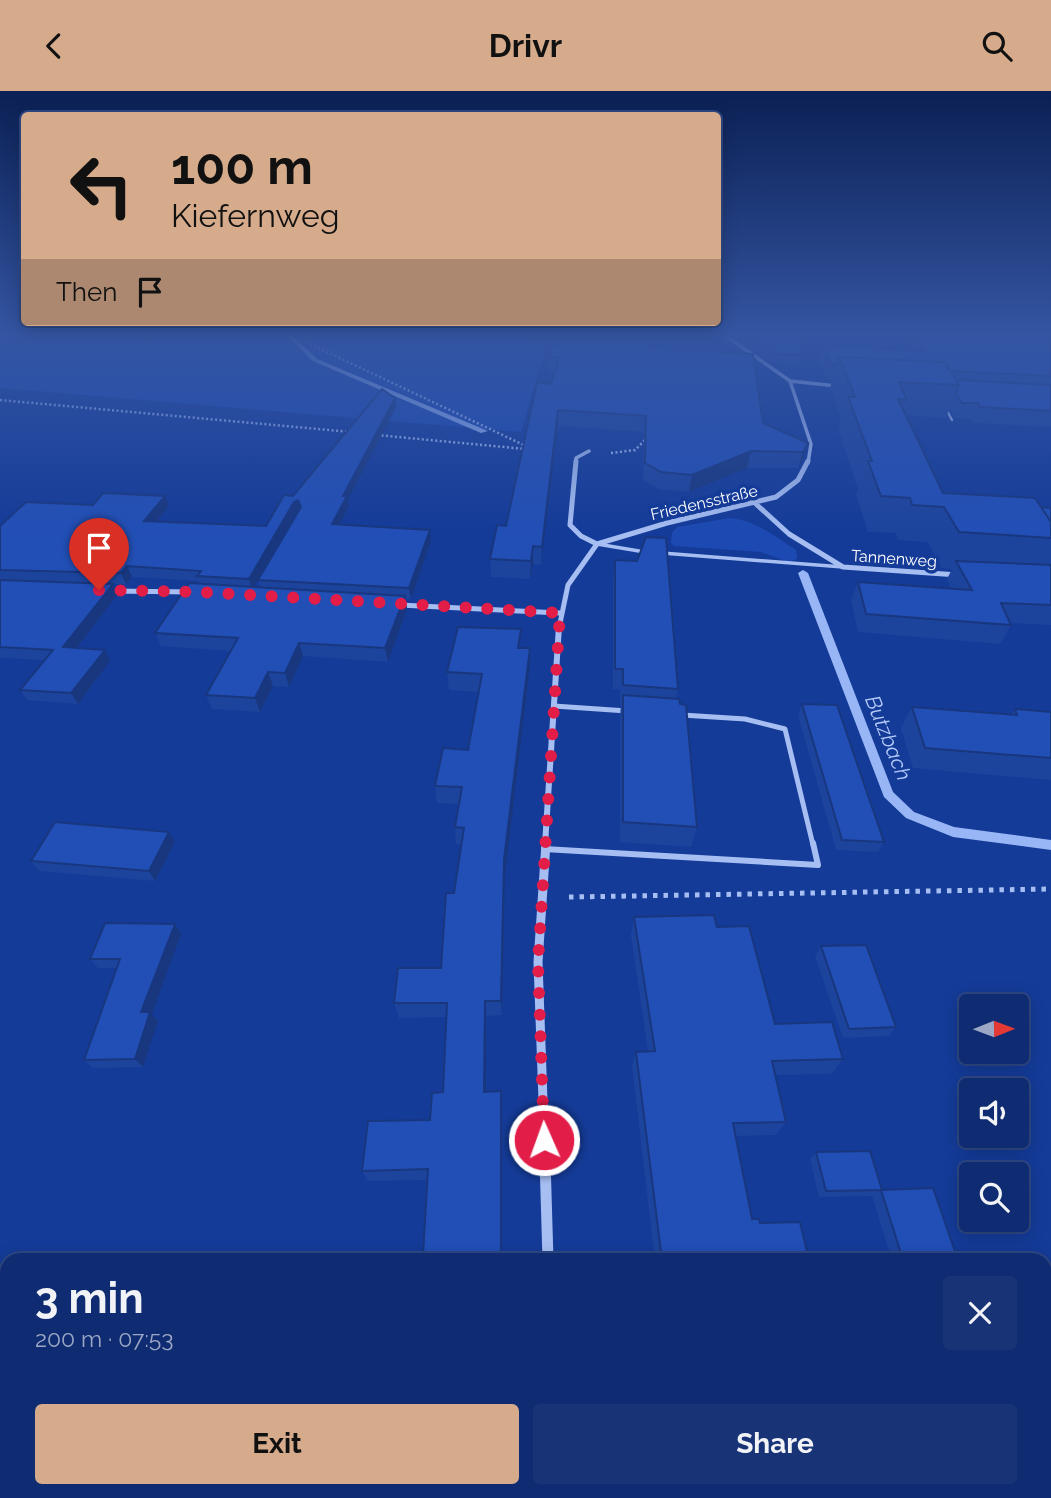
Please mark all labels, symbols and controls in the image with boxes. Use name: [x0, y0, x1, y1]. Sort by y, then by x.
icon: back: [35, 27, 73, 65]
text: Drivr: [489, 27, 562, 64]
icon: search: [978, 27, 1016, 65]
text: 100 m: [171, 138, 313, 195]
icon: left: [56, 140, 147, 231]
text: Kiefernweg: [171, 197, 340, 234]
icon: arrive: [131, 273, 169, 311]
text: Then: [56, 277, 117, 307]
street label: Friedensstraße: [649, 481, 760, 524]
pin: [69, 518, 129, 590]
icon: arrive: [80, 529, 118, 567]
street label: Tannenweg: [850, 546, 938, 571]
water label: Butzbach: [860, 692, 917, 784]
north arrow: [959, 994, 1029, 1064]
map controls: [959, 994, 1029, 1232]
button: sound: [959, 1078, 1029, 1148]
position arrow: [507, 1103, 581, 1177]
button: search: [959, 1162, 1029, 1232]
text: 3 min: [35, 1274, 144, 1323]
button: close: [943, 1276, 1017, 1350]
text: 200 m · 07:53: [35, 1325, 174, 1352]
button: Exit: [35, 1404, 519, 1484]
button: Share: [533, 1404, 1017, 1484]

